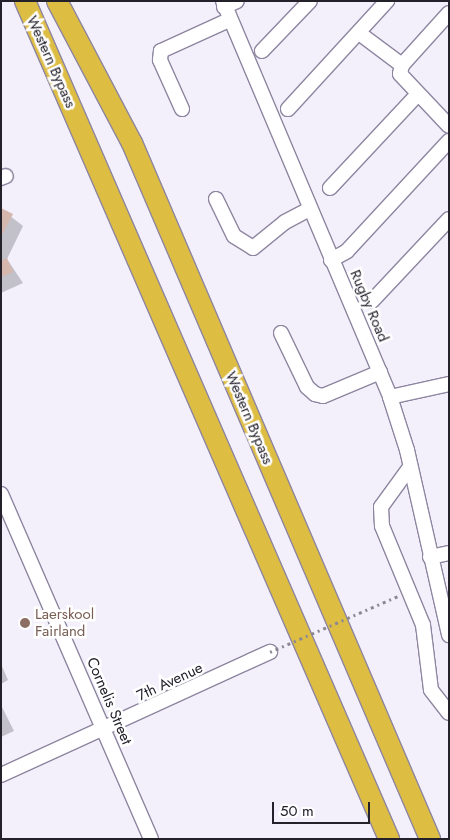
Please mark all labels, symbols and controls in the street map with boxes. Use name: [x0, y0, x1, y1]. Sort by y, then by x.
street label: Western Bypass: [23, 13, 79, 111]
street label: Rugby Road: [346, 267, 392, 345]
street label: Western Bypass: [221, 369, 277, 467]
place label: Laerskool Fairland: [35, 605, 94, 640]
marker: Laerskool Fairland: [19, 617, 31, 629]
street label: Cornelis Street: [83, 655, 135, 747]
street label: 7th Avenue: [134, 659, 206, 705]
scale bar: [275, 792, 372, 824]
text: 50 m: [280, 800, 314, 822]

